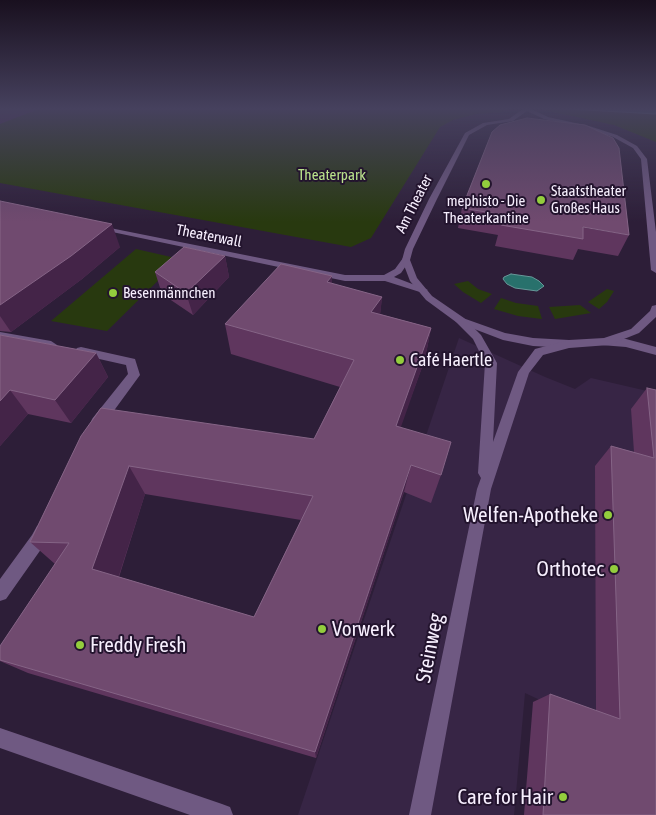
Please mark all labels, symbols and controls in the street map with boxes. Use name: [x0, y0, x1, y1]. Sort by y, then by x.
park label: Theaterpark: [298, 166, 366, 184]
street label: Am Theater: [392, 172, 436, 236]
marker: mephisto - Die Theaterkantine: [480, 178, 492, 190]
place label: Staatstheater Großes Haus: [551, 182, 626, 217]
place label: mephisto - Die Theaterkantine: [443, 192, 529, 227]
marker: Staatstheater Großes Haus: [535, 194, 547, 206]
street label: Theaterwall: [175, 221, 243, 251]
place label: Besenmännchen: [123, 284, 216, 302]
marker: Besenmännchen: [107, 287, 119, 299]
place label: Café Haertle: [410, 349, 492, 371]
marker: Café Haertle: [394, 354, 406, 366]
place label: Welfen-Apotheke: [463, 502, 598, 528]
marker: Welfen-Apotheke: [602, 509, 614, 521]
place label: Orthotec: [537, 556, 604, 582]
marker: Orthotec: [608, 563, 620, 575]
street label: Steinweg: [411, 611, 449, 685]
place label: Vorwerk: [332, 616, 395, 642]
marker: Vorwerk: [316, 623, 328, 635]
place label: Freddy Fresh: [90, 632, 186, 658]
marker: Freddy Fresh: [74, 639, 86, 651]
place label: Care for Hair: [457, 784, 553, 810]
marker: Care for Hair: [557, 791, 569, 803]

